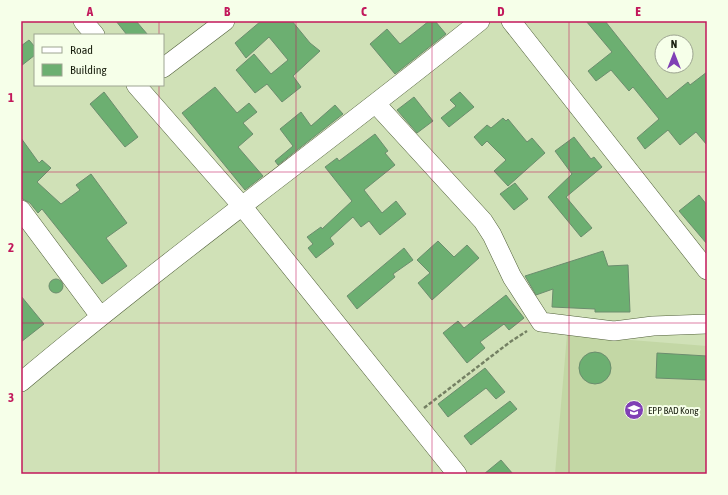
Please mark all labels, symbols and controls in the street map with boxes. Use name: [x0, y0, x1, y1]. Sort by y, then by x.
text: A: [86, 4, 94, 19]
text: B: [224, 4, 231, 19]
text: C: [361, 4, 367, 19]
text: D: [497, 4, 505, 19]
text: E: [635, 4, 641, 19]
legend: [34, 34, 164, 86]
north arrow: [654, 34, 694, 74]
text: N: [671, 38, 677, 50]
text: Road: [70, 43, 93, 57]
text: Building: [70, 63, 108, 77]
text: 1: [8, 90, 14, 105]
text: 2: [8, 240, 14, 255]
text: 3: [8, 390, 14, 405]
school or university icon: EPP BAD Kong: [623, 399, 645, 421]
place label: EPP BAD Kong: [648, 405, 699, 416]

